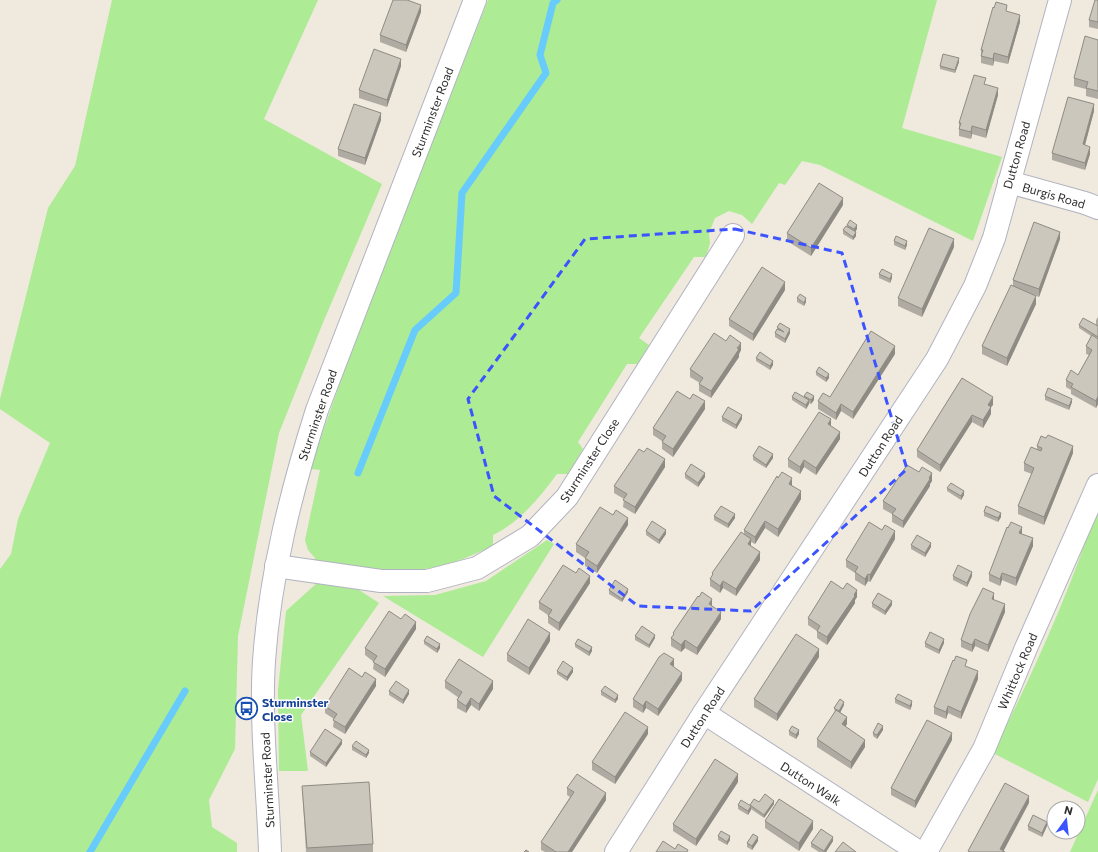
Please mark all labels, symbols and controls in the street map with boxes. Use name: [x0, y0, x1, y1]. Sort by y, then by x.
street label: Sturminster Road: [408, 65, 456, 159]
street label: Dutton Road: [1000, 120, 1032, 190]
street label: Burgis Road: [1021, 179, 1087, 211]
street label: Sturminster Road: [295, 368, 339, 462]
street label: Dutton Road: [855, 413, 905, 479]
street label: Sturminster Close: [557, 415, 621, 505]
street label: Whittock Road: [995, 631, 1039, 711]
street label: Dutton Road: [677, 684, 727, 750]
place label: Sturminster Close: [262, 695, 329, 723]
bus stop icon: Sturminster Close: [234, 696, 260, 722]
street label: Sturminster Road: [258, 732, 276, 828]
street label: Dutton Walk: [778, 758, 844, 808]
north arrow: [1046, 800, 1086, 840]
text: N: [1063, 803, 1074, 817]

